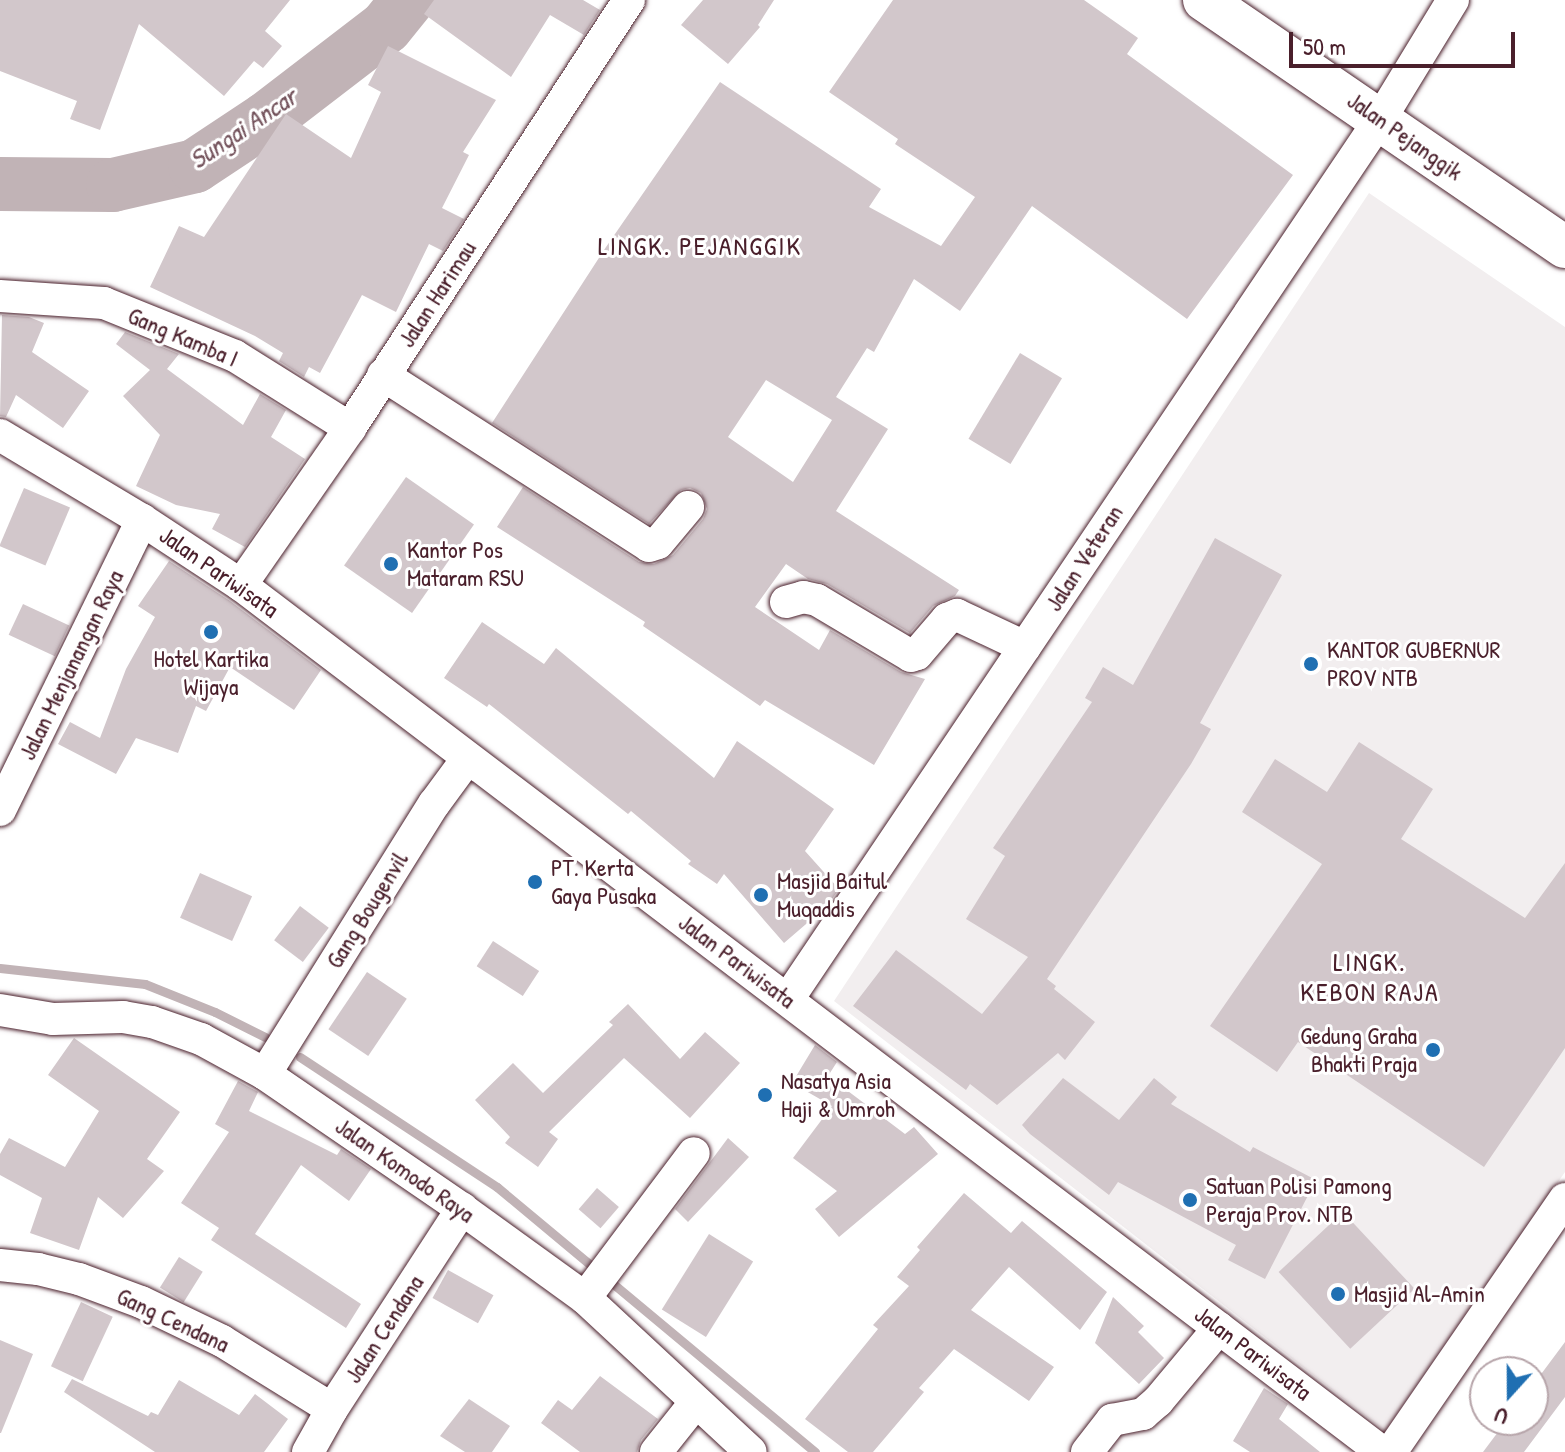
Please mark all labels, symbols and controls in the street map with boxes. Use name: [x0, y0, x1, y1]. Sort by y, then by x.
scale bar: [1293, 16, 1519, 66]
text: 50 m: [1303, 30, 1346, 62]
water label: Sungai Ancar: [184, 81, 302, 175]
street label: Jalan Pejanggik: [1342, 86, 1468, 186]
district label: LINGK. PEJANGGIK: [598, 230, 802, 262]
street label: Jalan Harimau: [392, 235, 482, 353]
street label: Gang Kamba I: [124, 301, 242, 373]
street label: Jalan Veteran: [1039, 500, 1129, 616]
street label: Jalan Pariwisata: [154, 520, 284, 624]
place label: Kantor Pos Mataram RSU: [407, 536, 524, 592]
marker: Kantor Pos Mataram RSU: [382, 555, 400, 573]
street label: Jalan Menjanangan Raya: [13, 565, 129, 765]
marker: Hotel Kartika Wijaya: [202, 623, 220, 641]
place label: KANTOR GUBERNUR PROV NTB: [1327, 636, 1500, 692]
place label: Hotel Kartika Wijaya: [154, 645, 268, 701]
marker: KANTOR GUBERNUR PROV NTB: [1302, 655, 1320, 673]
street label: Gang Bougenvil: [320, 846, 414, 974]
place label: PT. Kerta Gaya Pusaka: [551, 854, 656, 910]
place label: Masjid Baitul Muqaddis: [777, 867, 887, 923]
marker: PT. Kerta Gaya Pusaka: [526, 873, 544, 891]
marker: Masjid Baitul Muqaddis: [752, 886, 770, 904]
street label: Jalan Pariwisata: [673, 908, 801, 1014]
district label: LINGK. KEBON RAJA: [1300, 946, 1440, 1008]
place label: Gedung Graha Bhakti Praja: [1300, 1022, 1417, 1078]
marker: Gedung Graha Bhakti Praja: [1424, 1041, 1442, 1059]
place label: Nasatya Asia Haji & Umroh: [781, 1067, 895, 1123]
marker: Nasatya Asia Haji & Umroh: [756, 1086, 774, 1104]
street label: Jalan Komodo Raya: [330, 1111, 480, 1229]
place label: Satuan Polisi Pamong Peraja Prov. NTB: [1206, 1172, 1392, 1228]
marker: Satuan Polisi Pamong Peraja Prov. NTB: [1181, 1191, 1199, 1209]
street label: Jalan Cendana: [338, 1270, 430, 1388]
place label: Masjid Al-Amin: [1354, 1280, 1485, 1308]
street label: Gang Cendana: [112, 1281, 234, 1359]
marker: Masjid Al-Amin: [1329, 1285, 1347, 1303]
street label: Jalan Pariwisata: [1189, 1300, 1317, 1406]
north arrow: [1469, 1356, 1549, 1436]
text: U: [1490, 1400, 1512, 1433]

